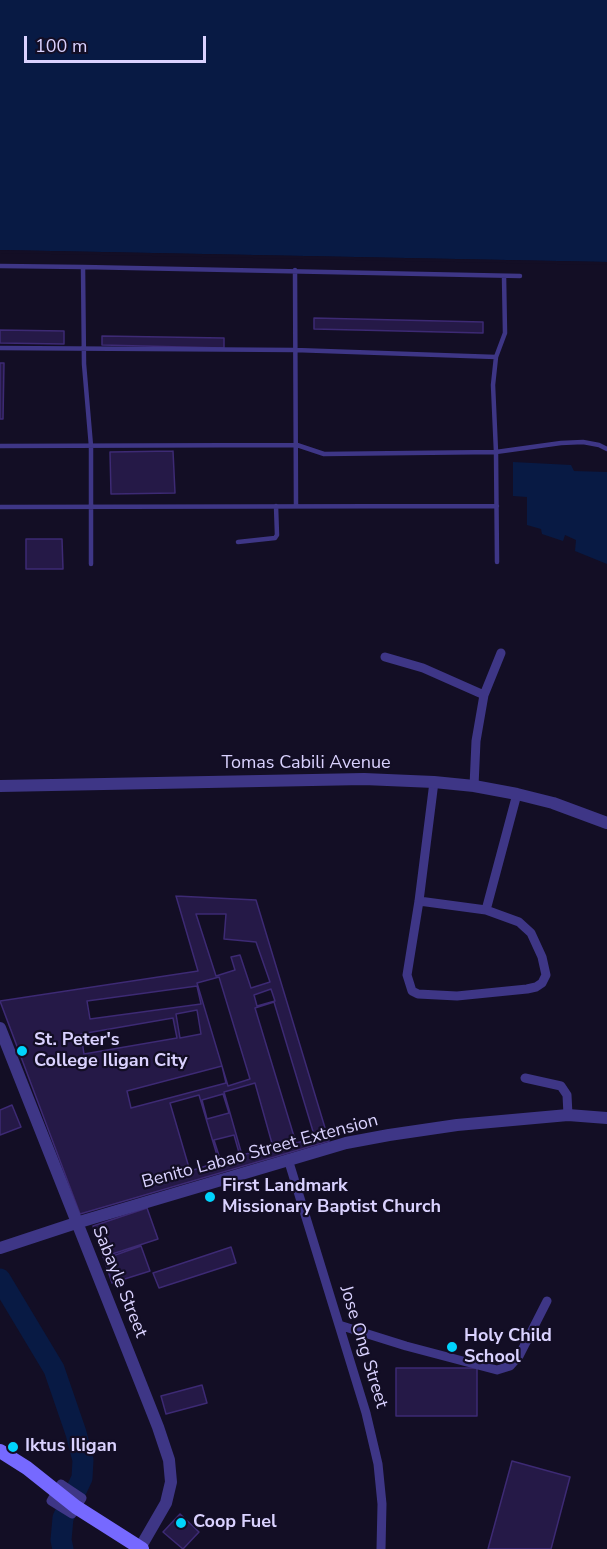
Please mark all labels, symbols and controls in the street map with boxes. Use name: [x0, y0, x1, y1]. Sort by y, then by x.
scale bar: [27, 24, 208, 62]
text: 100 m: [35, 34, 87, 58]
street label: Tomas Cabili Avenue: [221, 753, 391, 775]
place label: St. Peter's College Iligan City: [34, 1030, 187, 1072]
marker: St. Peter's College Iligan City: [15, 1044, 29, 1058]
street label: Benito Labao Street Extension: [139, 1110, 381, 1194]
place label: First Landmark Missionary Baptist Church: [222, 1176, 441, 1218]
marker: First Landmark Missionary Baptist Church: [203, 1190, 217, 1204]
street label: Sabayle Street: [87, 1223, 151, 1341]
street label: Jose Ong Street: [334, 1283, 392, 1411]
place label: Holy Child School: [464, 1326, 552, 1368]
marker: Holy Child School: [445, 1340, 459, 1354]
place label: Iktus Iligan: [25, 1436, 117, 1458]
marker: Iktus Iligan: [6, 1440, 20, 1454]
place label: Coop Fuel: [193, 1512, 277, 1534]
marker: Coop Fuel: [174, 1516, 188, 1530]

